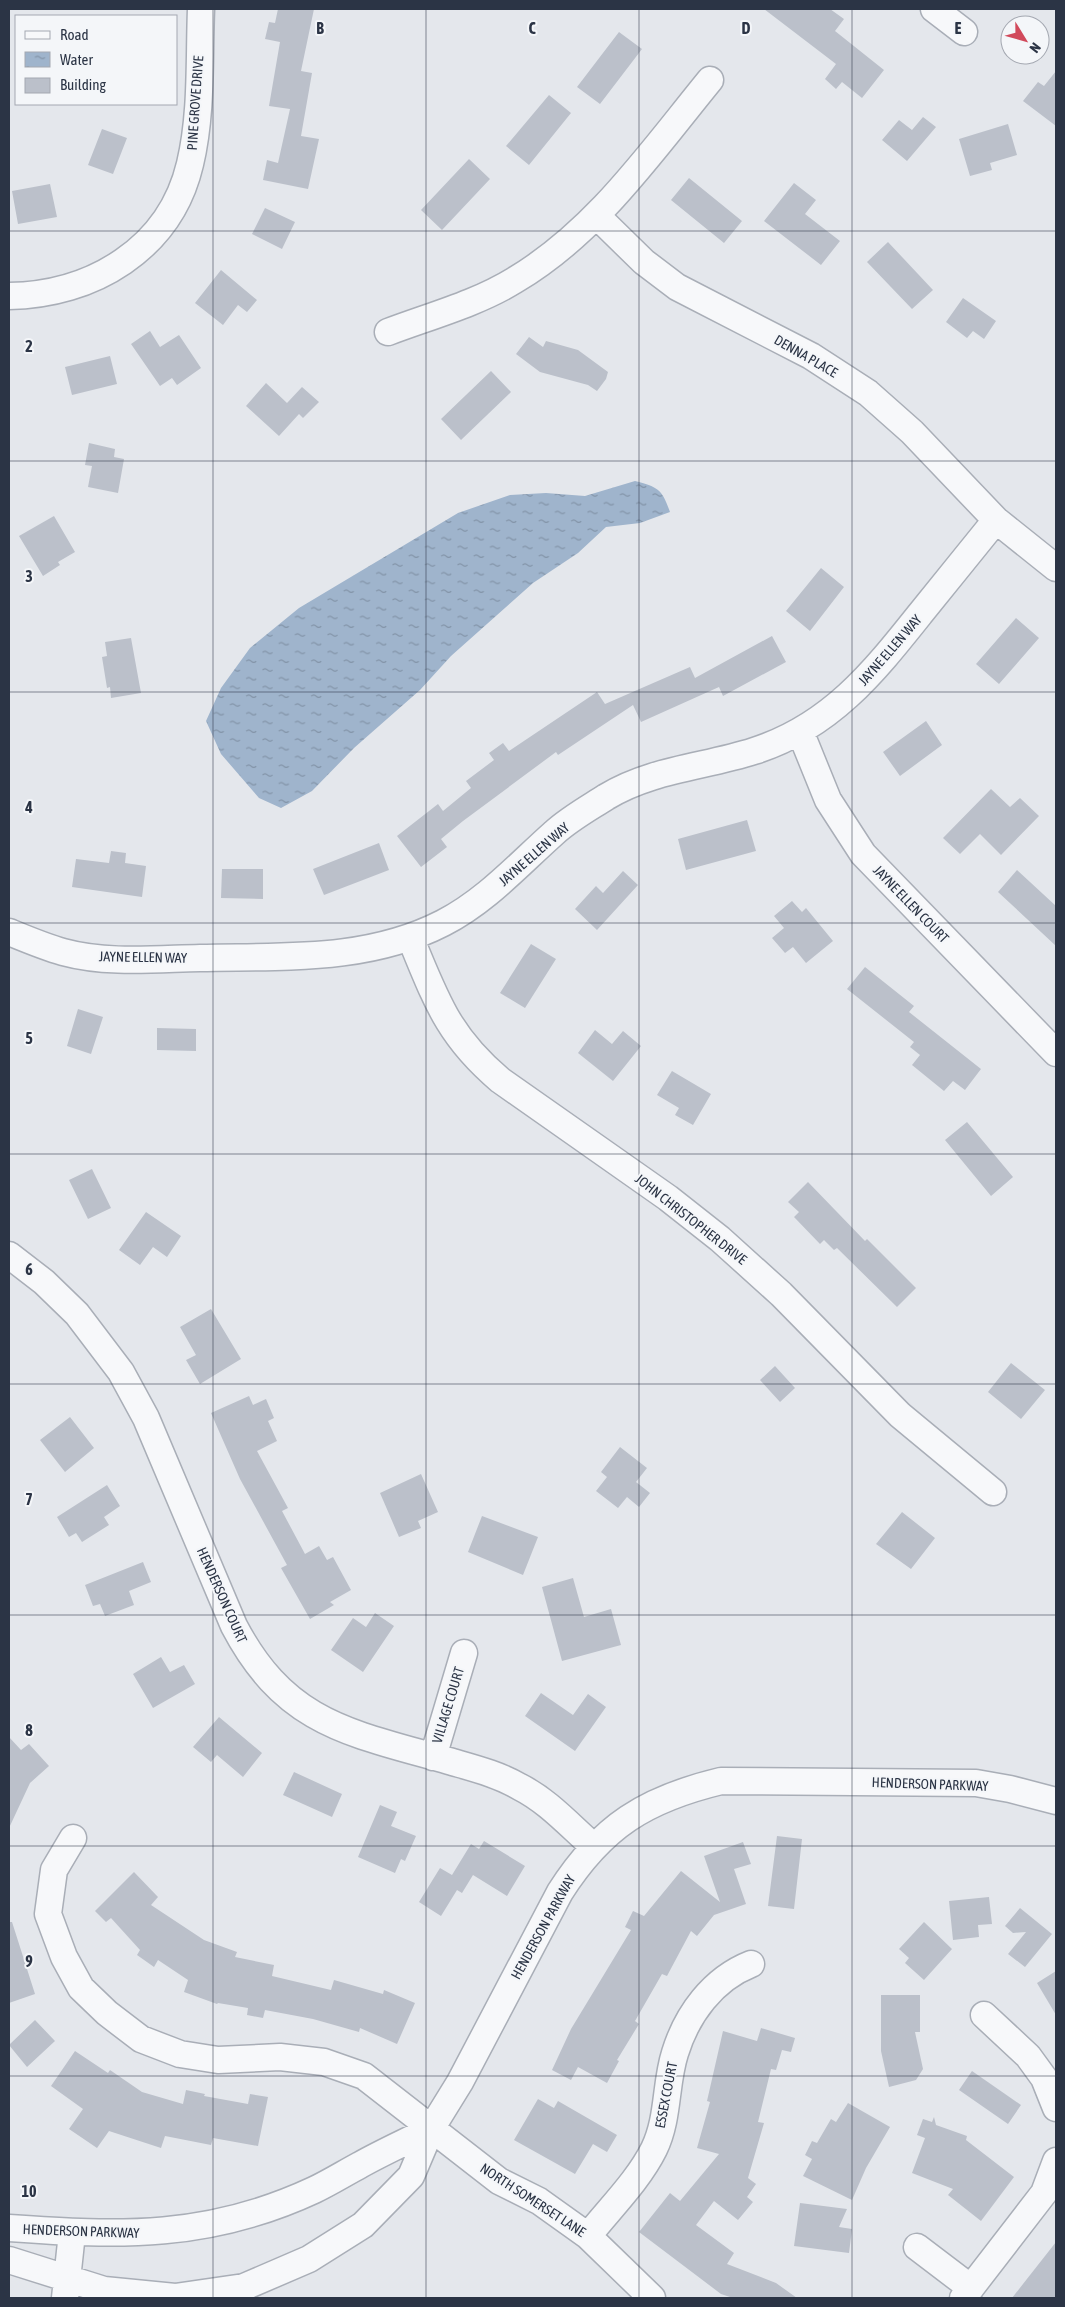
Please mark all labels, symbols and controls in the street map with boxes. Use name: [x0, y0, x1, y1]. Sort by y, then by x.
legend: [15, 15, 178, 105]
north arrow: [1000, 15, 1050, 65]
text: B: [316, 19, 324, 37]
text: C: [528, 19, 536, 37]
text: D: [742, 19, 751, 37]
text: E: [955, 19, 962, 37]
text: Road: [60, 26, 89, 43]
text: N: [1027, 40, 1044, 56]
text: Water: [60, 51, 93, 68]
street label: PINE GROVE DRIVE: [184, 55, 206, 151]
text: Building: [60, 76, 106, 93]
street label: DENNA PLACE: [771, 331, 841, 381]
text: 2: [25, 337, 33, 355]
text: 3: [25, 567, 33, 585]
street label: JAYNE ELLEN WAY: [855, 611, 925, 689]
text: 4: [24, 798, 33, 816]
street label: JAYNE ELLEN WAY: [495, 819, 573, 889]
street label: JAYNE ELLEN COURT: [870, 862, 952, 946]
street label: JAYNE ELLEN WAY: [99, 948, 188, 966]
text: 5: [25, 1029, 33, 1047]
street label: JOHN CHRISTOPHER DRIVE: [632, 1171, 750, 1267]
text: 6: [25, 1260, 33, 1278]
text: 7: [25, 1490, 33, 1508]
street label: HENDERSON COURT: [194, 1545, 250, 1645]
street label: VILLAGE COURT: [429, 1665, 467, 1745]
text: 8: [25, 1721, 33, 1739]
street label: HENDERSON PARKWAY: [871, 1774, 989, 1794]
street label: HENDERSON PARKWAY: [508, 1871, 579, 1982]
text: 9: [25, 1952, 33, 1970]
street label: ESSEX COURT: [652, 2060, 680, 2130]
street label: NORTH SOMERSET LANE: [477, 2160, 589, 2240]
text: 10: [21, 2182, 37, 2200]
street label: HENDERSON PARKWAY: [22, 2221, 140, 2241]

